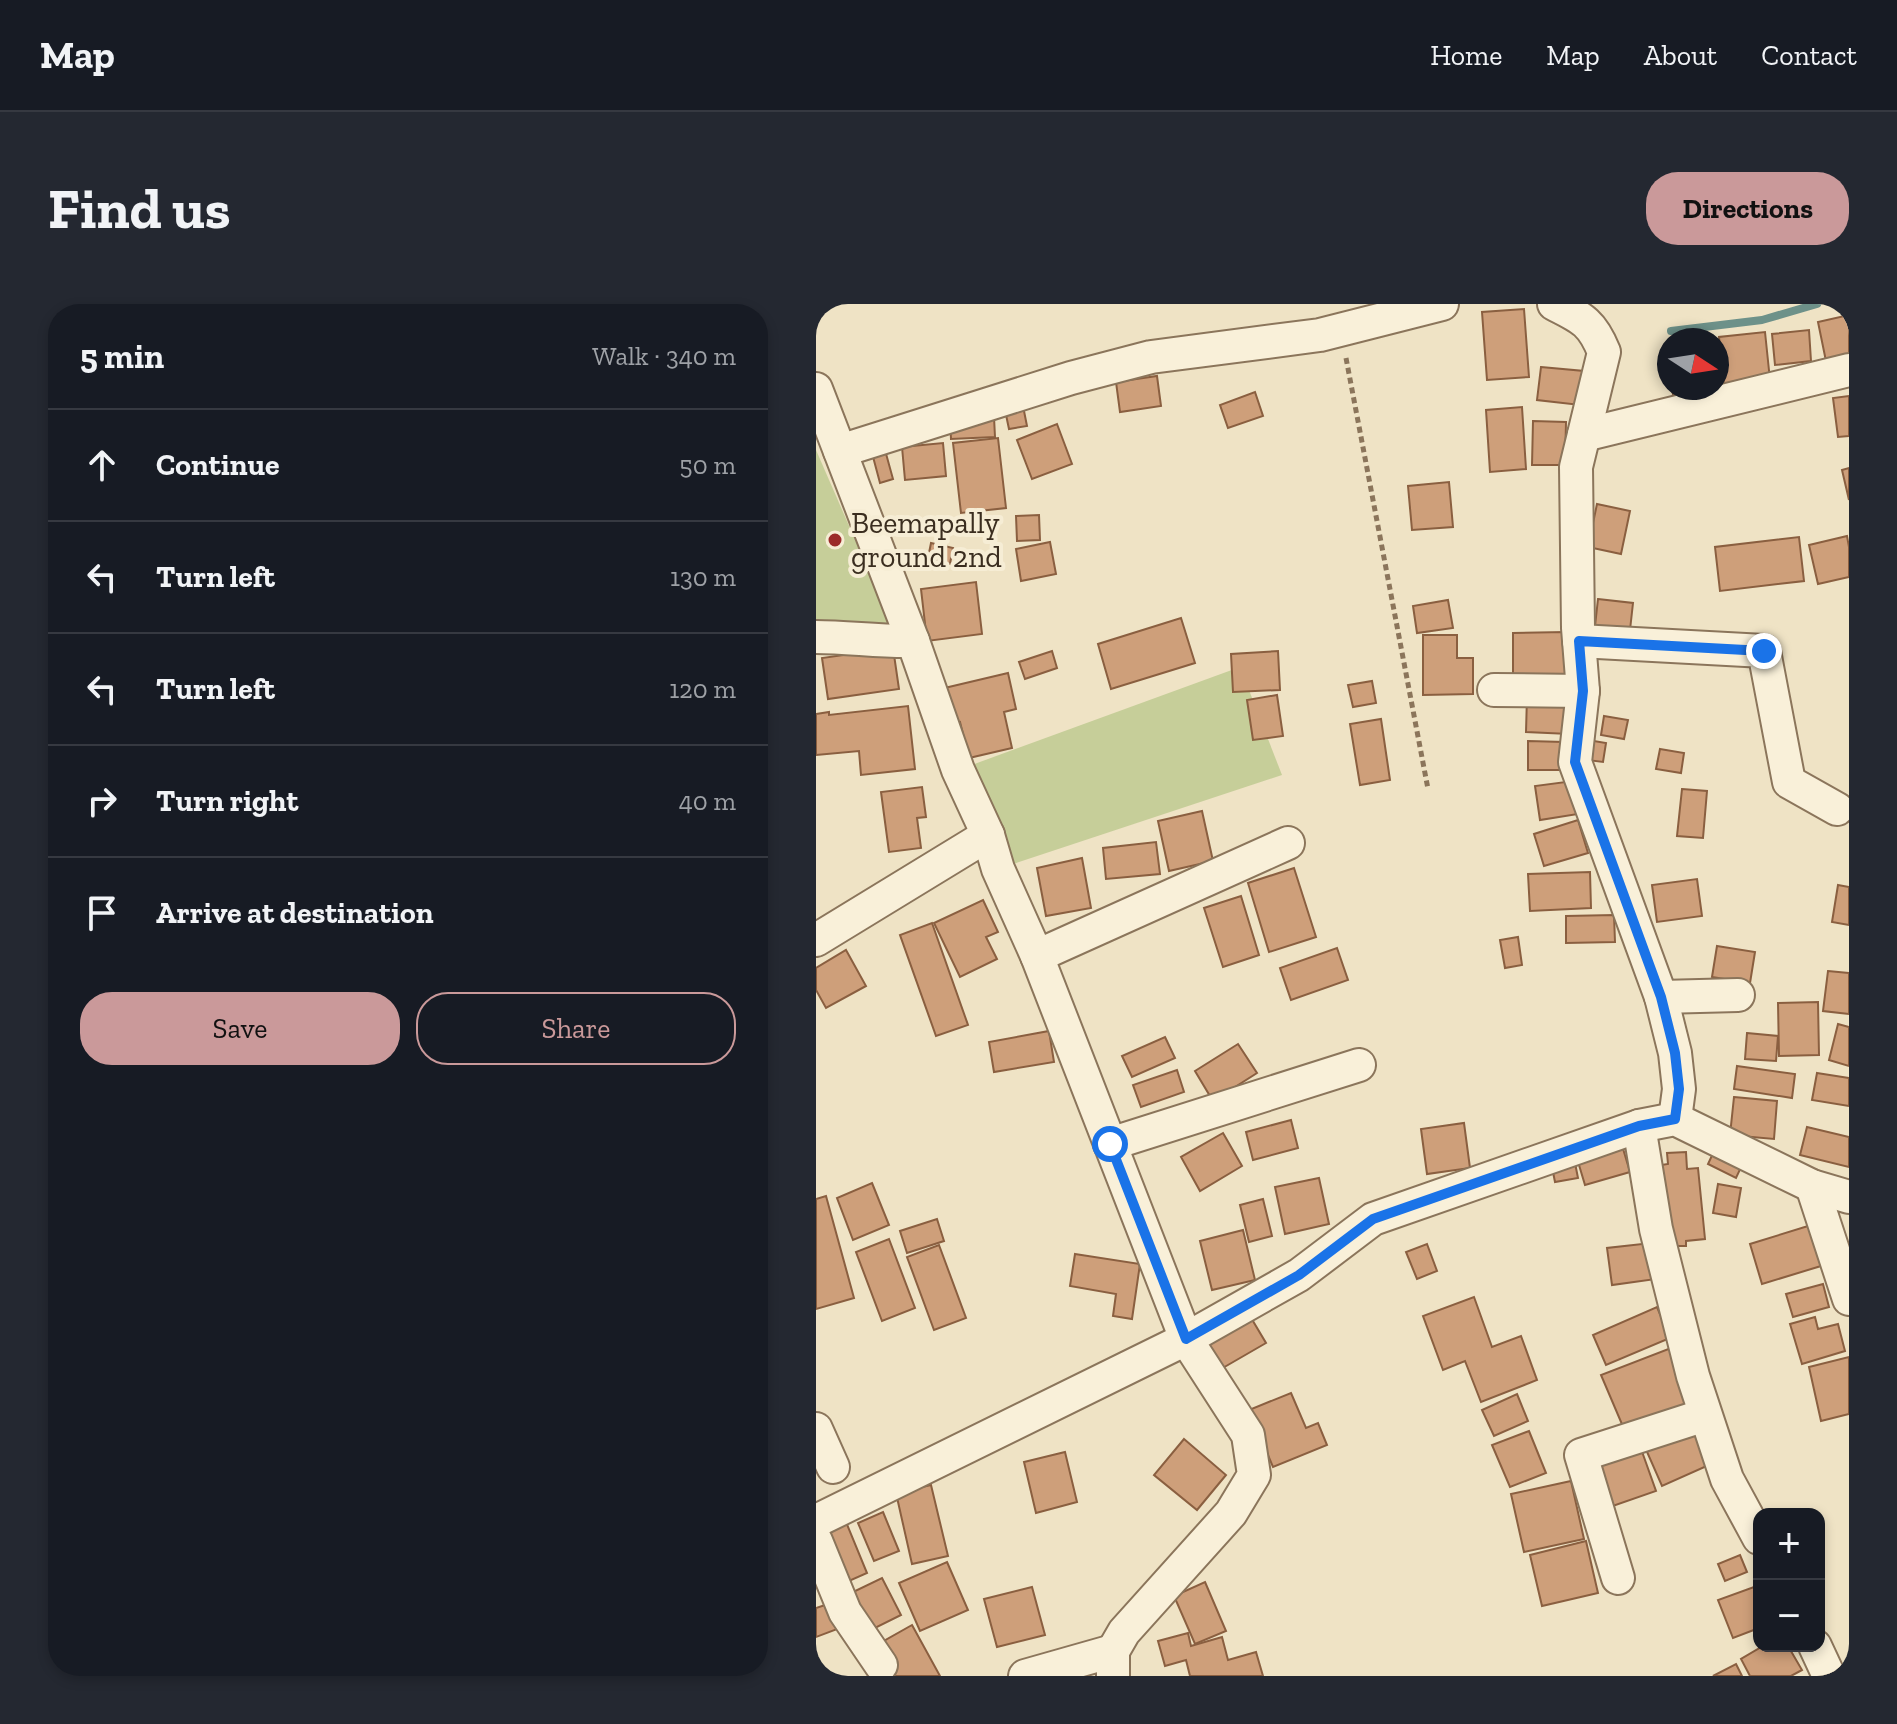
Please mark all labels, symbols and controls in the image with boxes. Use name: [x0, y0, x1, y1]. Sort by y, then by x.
text: Map: [40, 32, 115, 78]
text: Home: [1430, 39, 1502, 72]
text: Map: [1546, 39, 1600, 72]
text: About: [1644, 39, 1717, 72]
text: Contact: [1761, 39, 1857, 72]
button: Directions: [1646, 172, 1849, 245]
text: Find us: [48, 175, 231, 242]
north arrow: [1657, 328, 1729, 400]
text: 5 min: [80, 336, 164, 377]
text: Walk · 340 m: [592, 340, 736, 372]
icon: ahead: [80, 443, 124, 487]
text: Continue: [156, 447, 280, 483]
text: 50 m: [679, 449, 736, 481]
place label: Beemapally ground 2nd: [851, 505, 1002, 575]
marker: Beemapally ground 2nd: [826, 531, 844, 549]
icon: left: [80, 555, 124, 599]
text: Turn left: [156, 559, 275, 595]
text: 130 m: [670, 561, 736, 593]
route end: [1746, 633, 1782, 669]
icon: left: [80, 667, 124, 711]
text: Turn left: [156, 671, 275, 707]
text: 120 m: [669, 673, 736, 705]
icon: right: [80, 779, 124, 823]
text: Turn right: [156, 783, 298, 819]
text: 40 m: [679, 785, 736, 817]
icon: arrive: [80, 891, 124, 935]
text: Arrive at destination: [156, 895, 433, 931]
button: Save: [80, 992, 400, 1065]
button: Share: [416, 992, 736, 1065]
route start: [1092, 1126, 1128, 1162]
map controls: [1753, 1508, 1825, 1652]
button: +: [1753, 1508, 1825, 1580]
button: −: [1753, 1580, 1825, 1652]

